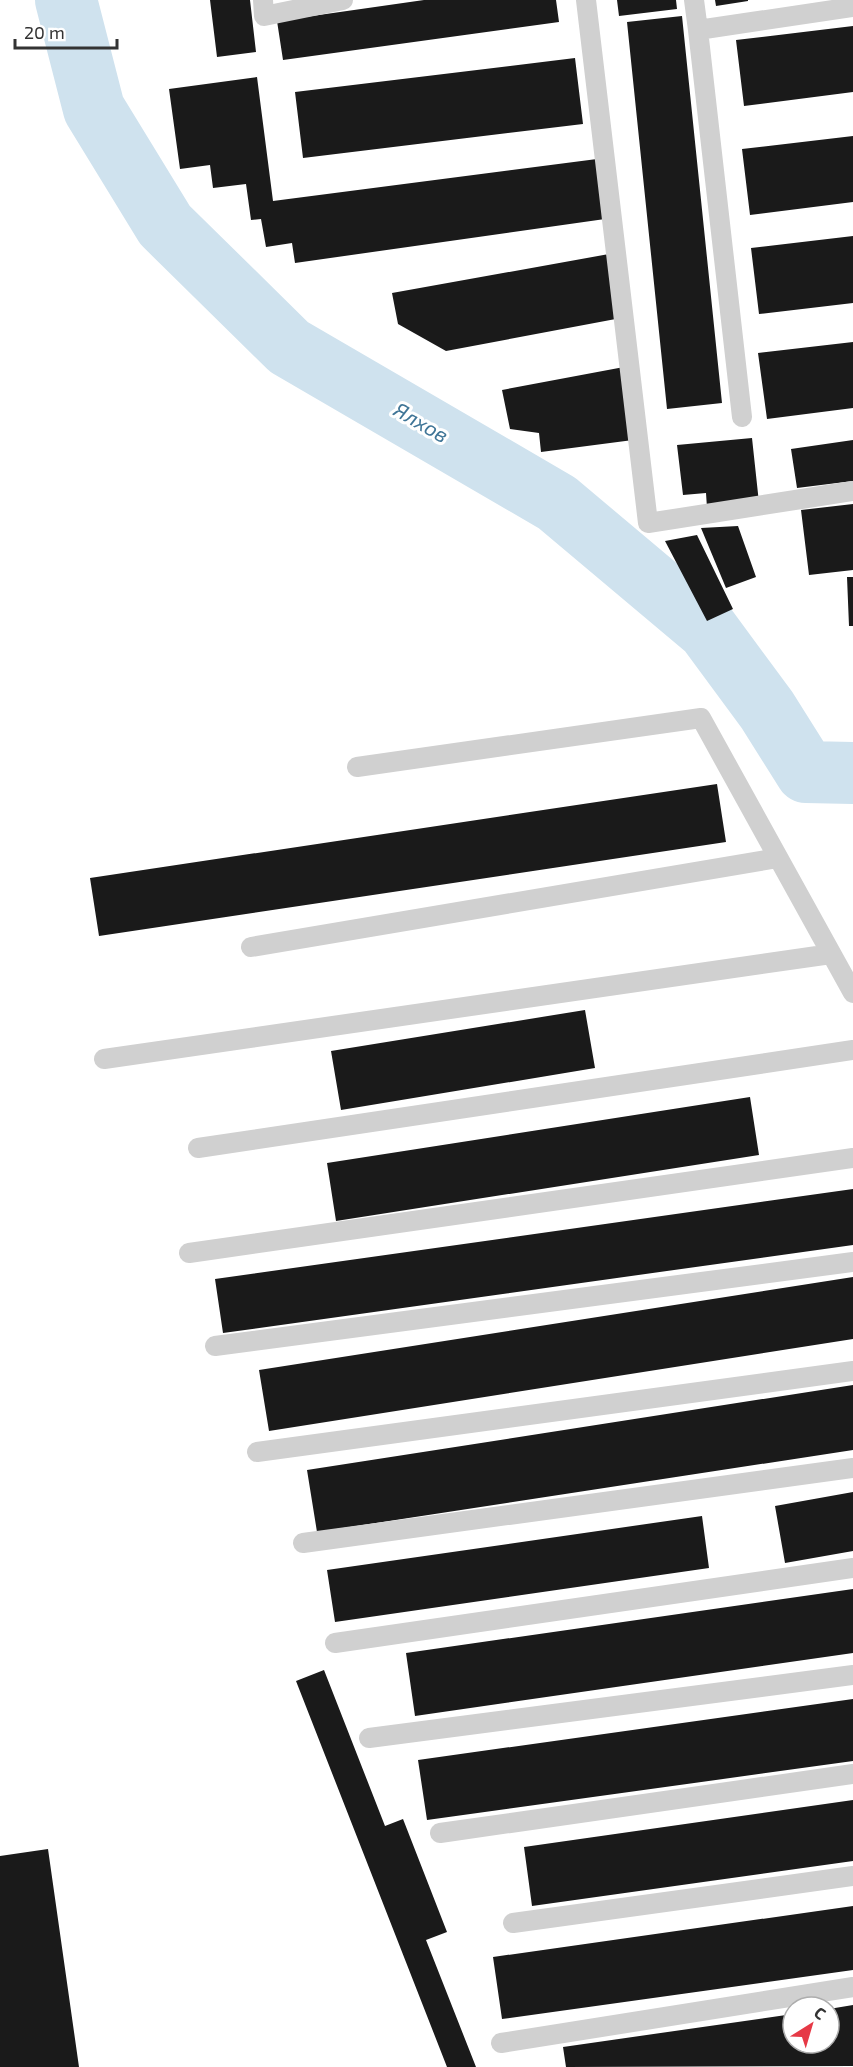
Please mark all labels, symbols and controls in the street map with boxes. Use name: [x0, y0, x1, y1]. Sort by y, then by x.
scale bar: [15, 12, 117, 50]
text: 20 m: [24, 21, 65, 43]
water label: Ялхов: [390, 396, 453, 447]
north arrow: [781, 1995, 841, 2055]
text: С: [811, 2002, 830, 2023]

